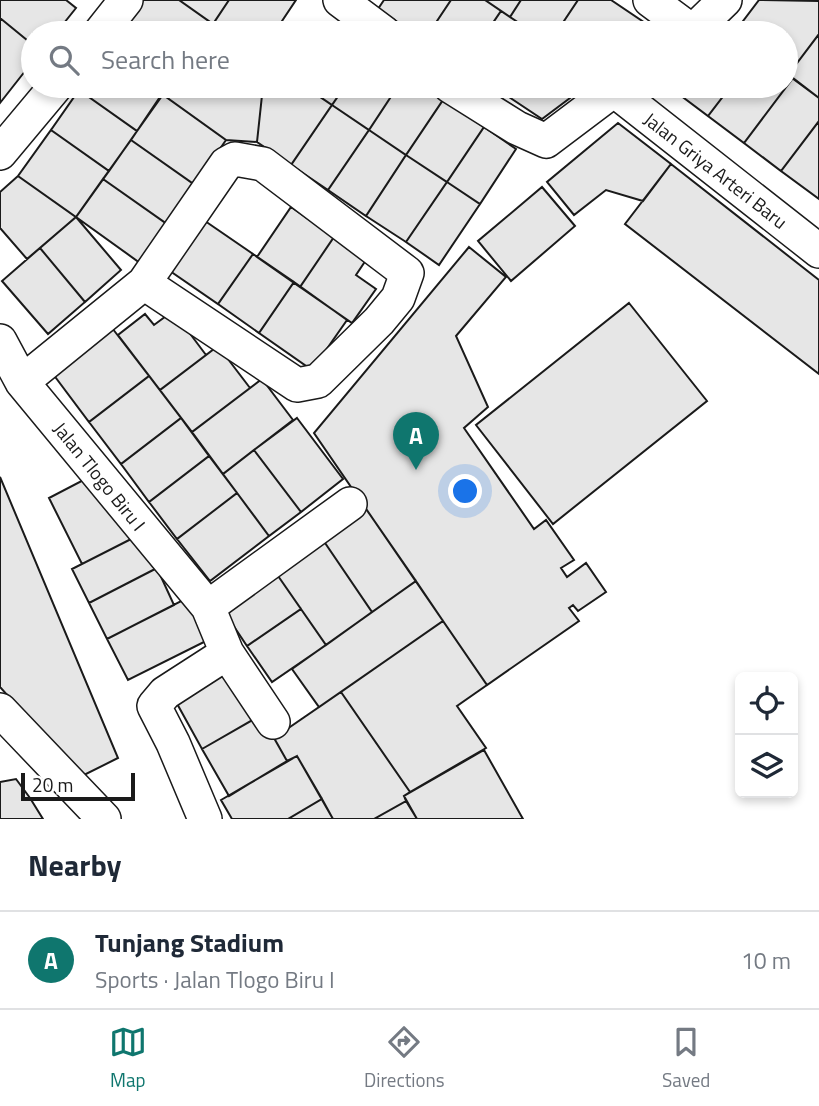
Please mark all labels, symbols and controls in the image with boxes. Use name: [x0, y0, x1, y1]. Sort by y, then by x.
search box: [21, 21, 798, 98]
text: Search here: [101, 40, 230, 79]
icon: search: [45, 41, 83, 79]
street label: Jalan Griya Arteri Baru: [638, 105, 794, 235]
pin: A: [393, 412, 439, 470]
street label: Jalan Tlogo Biru I: [47, 415, 153, 537]
your location: [448, 474, 482, 508]
map controls: [735, 672, 798, 798]
button: locate: [735, 672, 798, 735]
button: layers: [735, 735, 798, 798]
scale bar: [21, 770, 135, 802]
text: 20 m: [32, 770, 73, 799]
text: Nearby: [28, 842, 121, 888]
text: Tunjang Stadium: [95, 923, 284, 962]
text: A: [44, 943, 58, 978]
text: 10 m: [741, 943, 791, 978]
text: Sports · Jalan Tlogo Biru I: [95, 962, 335, 997]
tab: Map: [109, 1023, 147, 1094]
tab: Directions: [364, 1023, 445, 1094]
tab: Saved: [662, 1023, 710, 1094]

